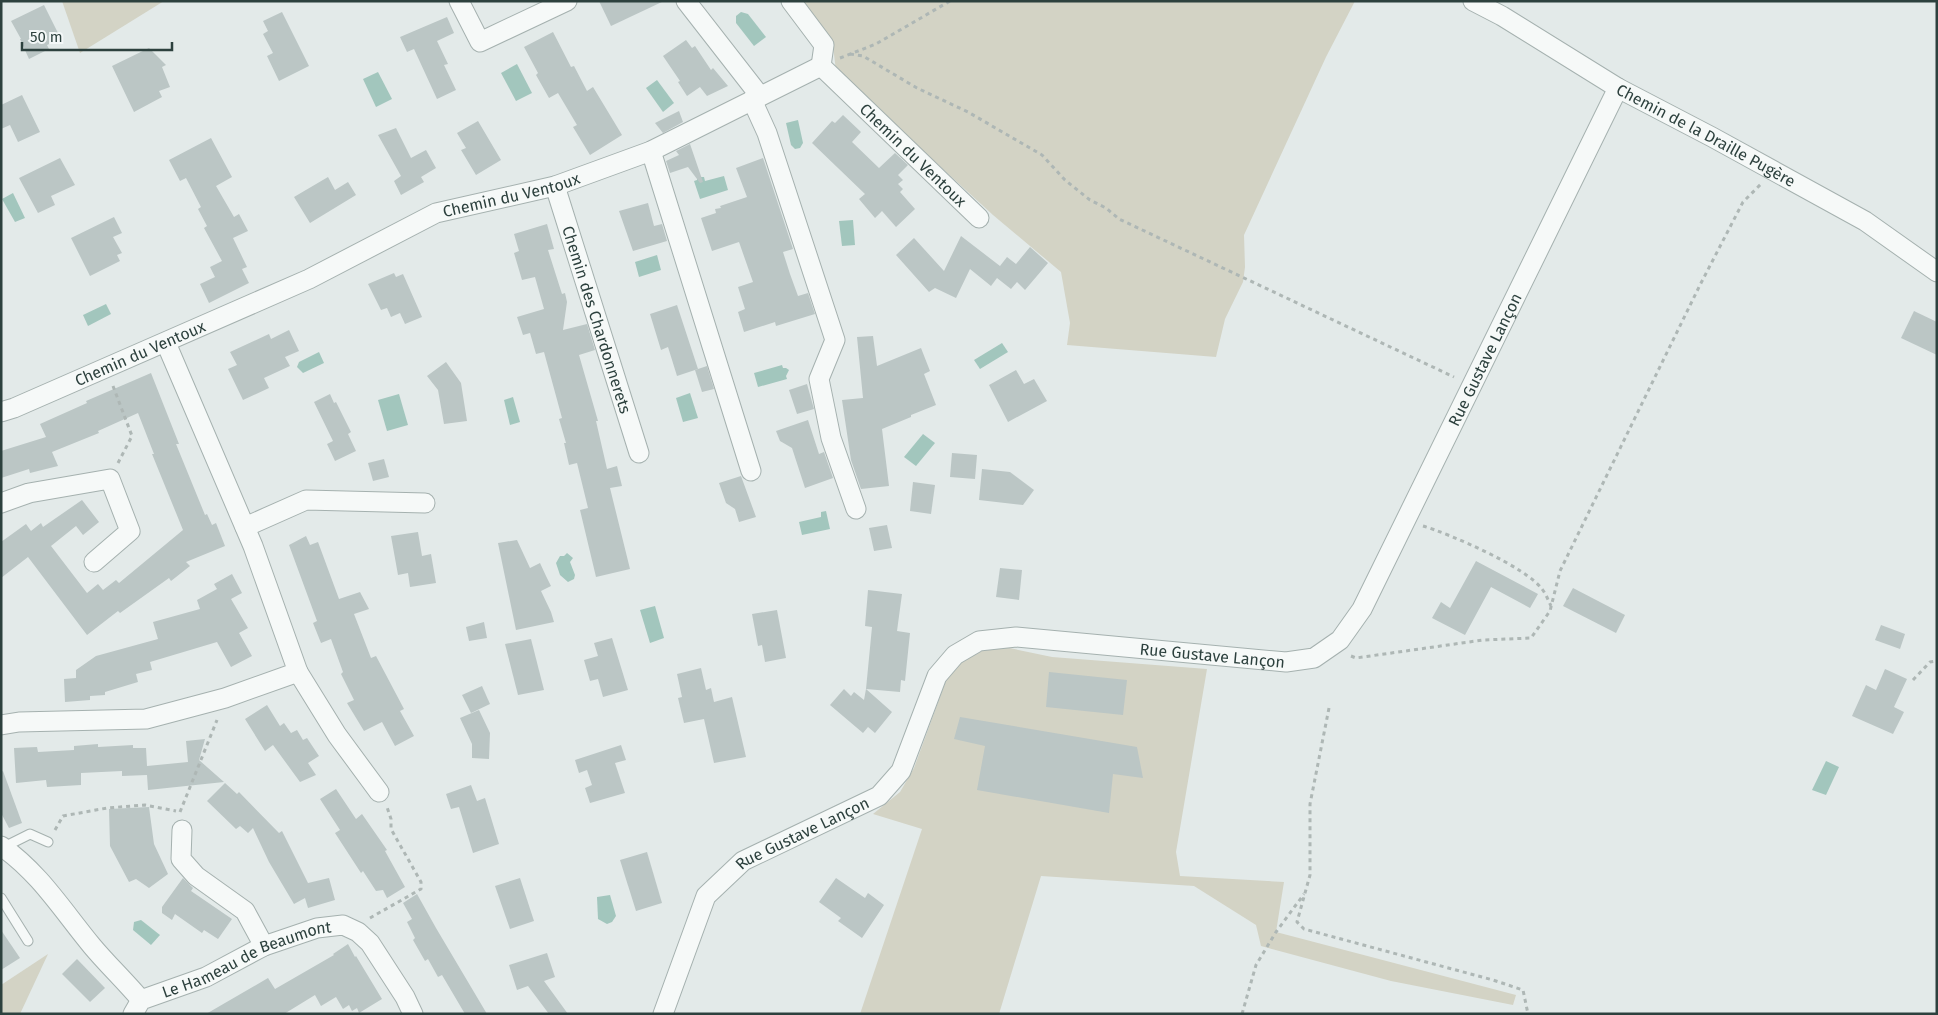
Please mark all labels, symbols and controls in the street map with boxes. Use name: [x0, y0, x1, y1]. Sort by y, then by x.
scale bar: [22, 20, 172, 52]
text: 50 m: [30, 28, 63, 46]
street label: Chemin de la Draille Pugère: [1614, 80, 1799, 190]
street label: Chemin du Ventoux: [856, 99, 971, 210]
street label: Chemin du Ventoux: [441, 168, 582, 221]
street label: Chemin des Chardonnerets: [559, 223, 635, 416]
street label: Rue Gustave Lançon: [1444, 290, 1525, 429]
street label: Chemin du Ventoux: [72, 316, 208, 390]
street label: Rue Gustave Lançon: [1139, 639, 1286, 671]
street label: Rue Gustave Lançon: [731, 793, 872, 873]
street label: Le Hameau de Beaumont: [159, 917, 332, 1001]

